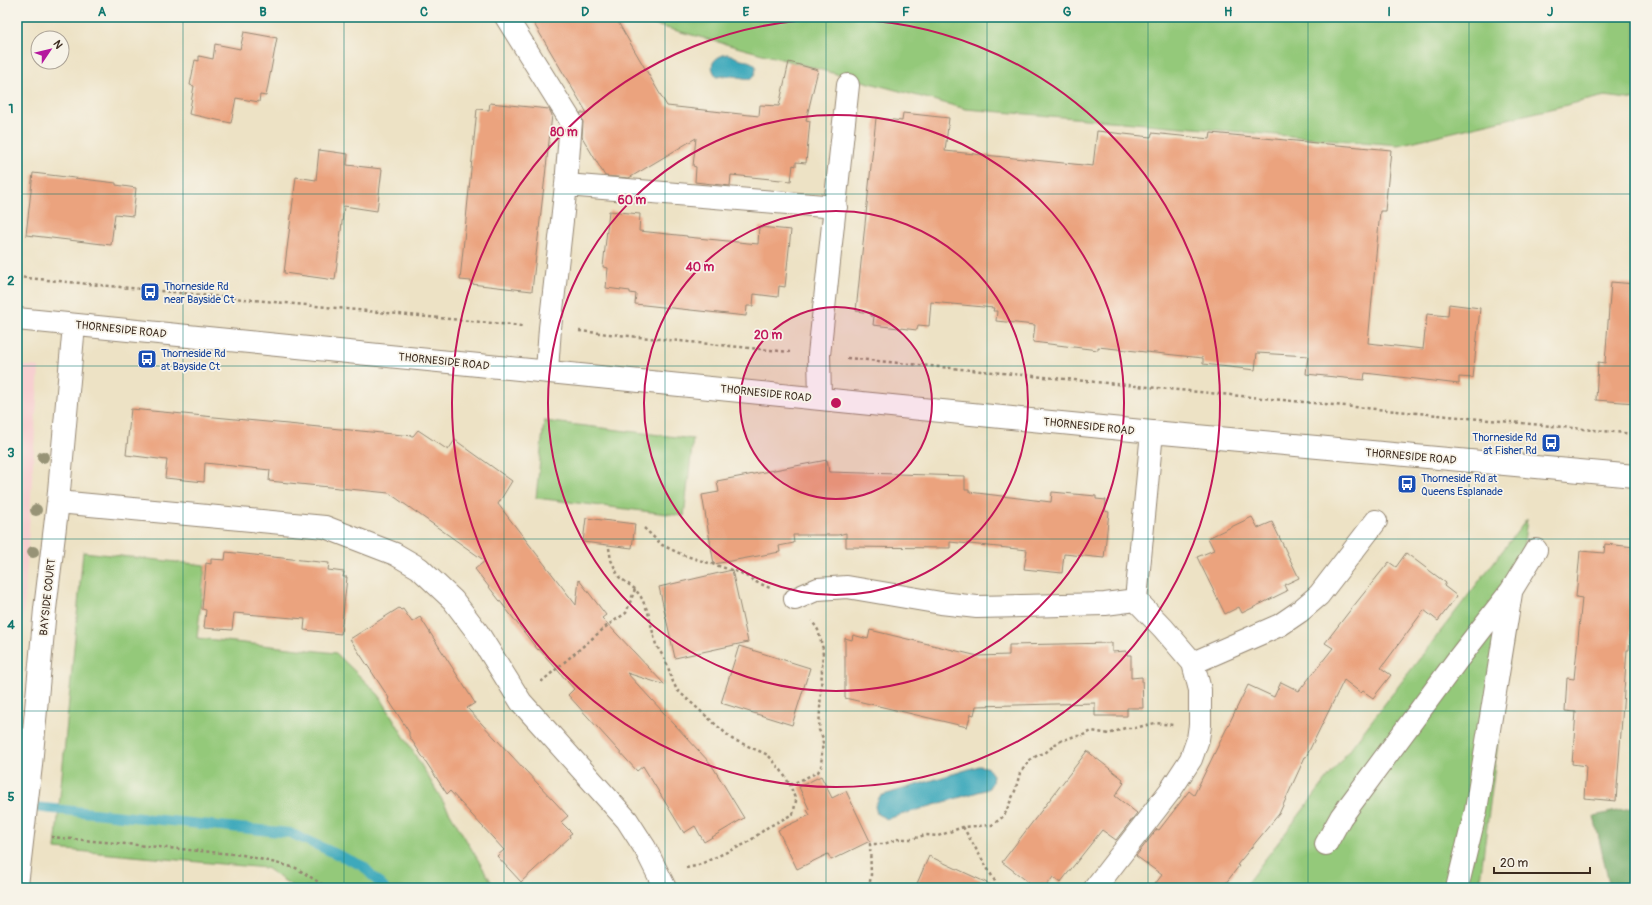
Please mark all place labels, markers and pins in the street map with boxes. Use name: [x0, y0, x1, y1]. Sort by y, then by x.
place label: Thorneside Rd near Bayside Ct: [164, 280, 235, 306]
bus stop icon: Thorneside Rd near Bayside Ct: [139, 281, 161, 303]
place label: Thorneside Rd at Bayside Ct: [161, 347, 226, 373]
bus stop icon: Thorneside Rd at Bayside Ct: [136, 348, 158, 370]
centre of rings: [829, 396, 843, 410]
place label: Thorneside Rd at Fisher Rd: [1472, 431, 1537, 457]
bus stop icon: Thorneside Rd at Fisher Rd: [1540, 432, 1562, 454]
place label: Thorneside Rd at Queens Esplanade: [1421, 472, 1503, 498]
bus stop icon: Thorneside Rd at Queens Esplanade: [1396, 473, 1418, 495]

